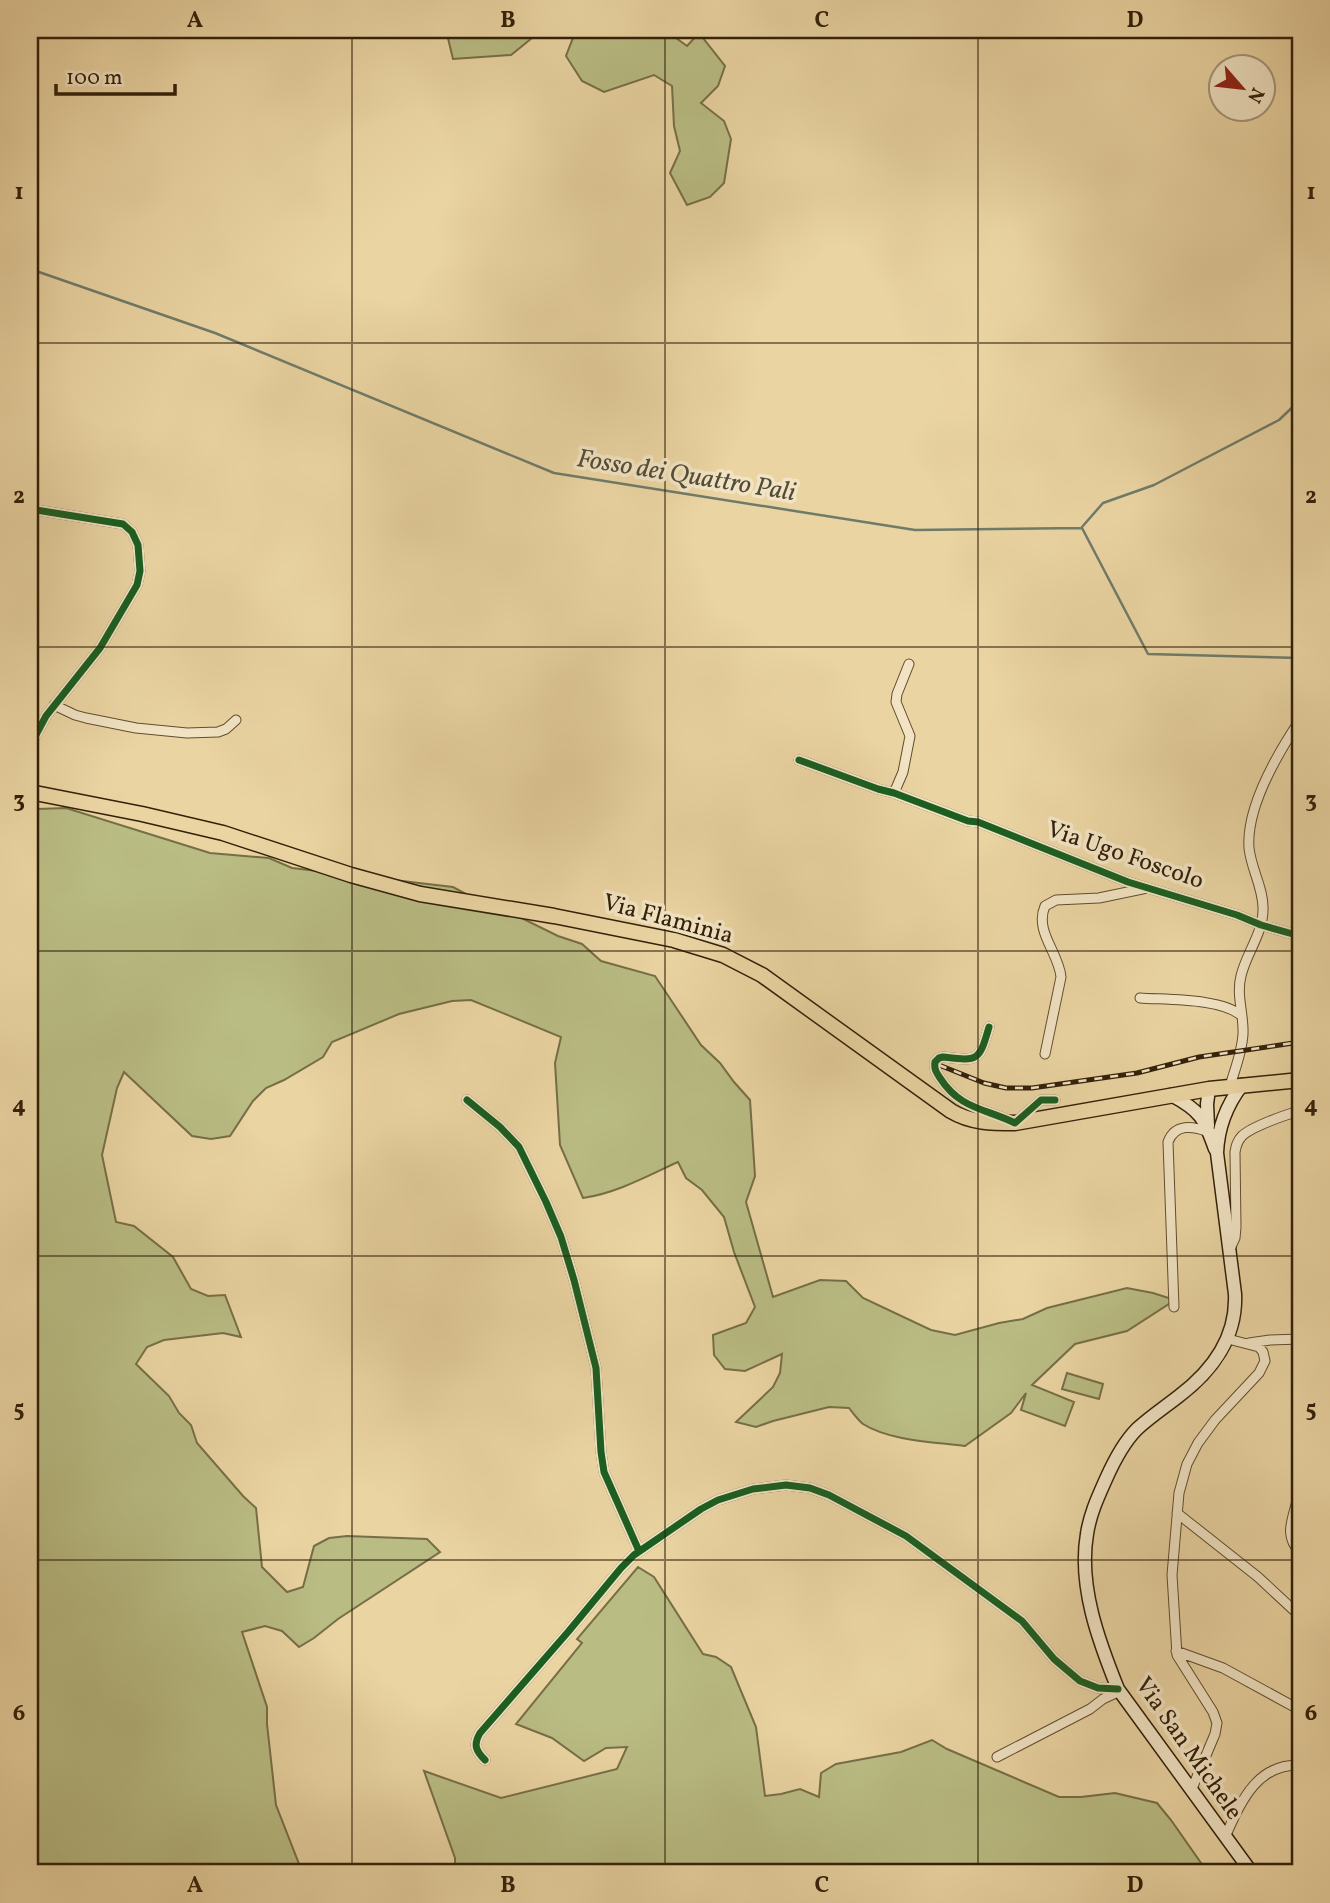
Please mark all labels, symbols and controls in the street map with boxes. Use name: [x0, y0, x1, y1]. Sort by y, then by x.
text: A: [187, 5, 203, 37]
text: B: [500, 5, 516, 37]
text: C: [815, 5, 829, 37]
text: D: [1127, 5, 1144, 37]
scale bar: [56, 52, 175, 96]
north arrow: [1208, 52, 1278, 122]
text: 100 m: [66, 64, 123, 93]
text: N: [1240, 83, 1270, 107]
text: 1: [14, 177, 24, 209]
text: 1: [1306, 177, 1316, 209]
water label: Fosso dei Quattro Pali: [574, 441, 798, 511]
text: 2: [13, 481, 25, 513]
text: 2: [1305, 481, 1317, 513]
text: 3: [13, 785, 25, 817]
text: 3: [1305, 785, 1317, 817]
street label: Via Ugo Foscolo: [1042, 813, 1208, 899]
street label: Via Flaminia: [599, 886, 737, 954]
text: 4: [12, 1090, 26, 1122]
text: 4: [1304, 1090, 1318, 1122]
text: 5: [13, 1394, 25, 1426]
text: 5: [1305, 1394, 1317, 1426]
street label: Via San Michele: [1126, 1671, 1250, 1827]
text: 6: [13, 1698, 25, 1730]
text: 6: [1305, 1698, 1317, 1730]
text: A: [187, 1870, 203, 1902]
text: B: [500, 1870, 516, 1902]
text: C: [815, 1870, 829, 1902]
text: D: [1127, 1870, 1144, 1902]

